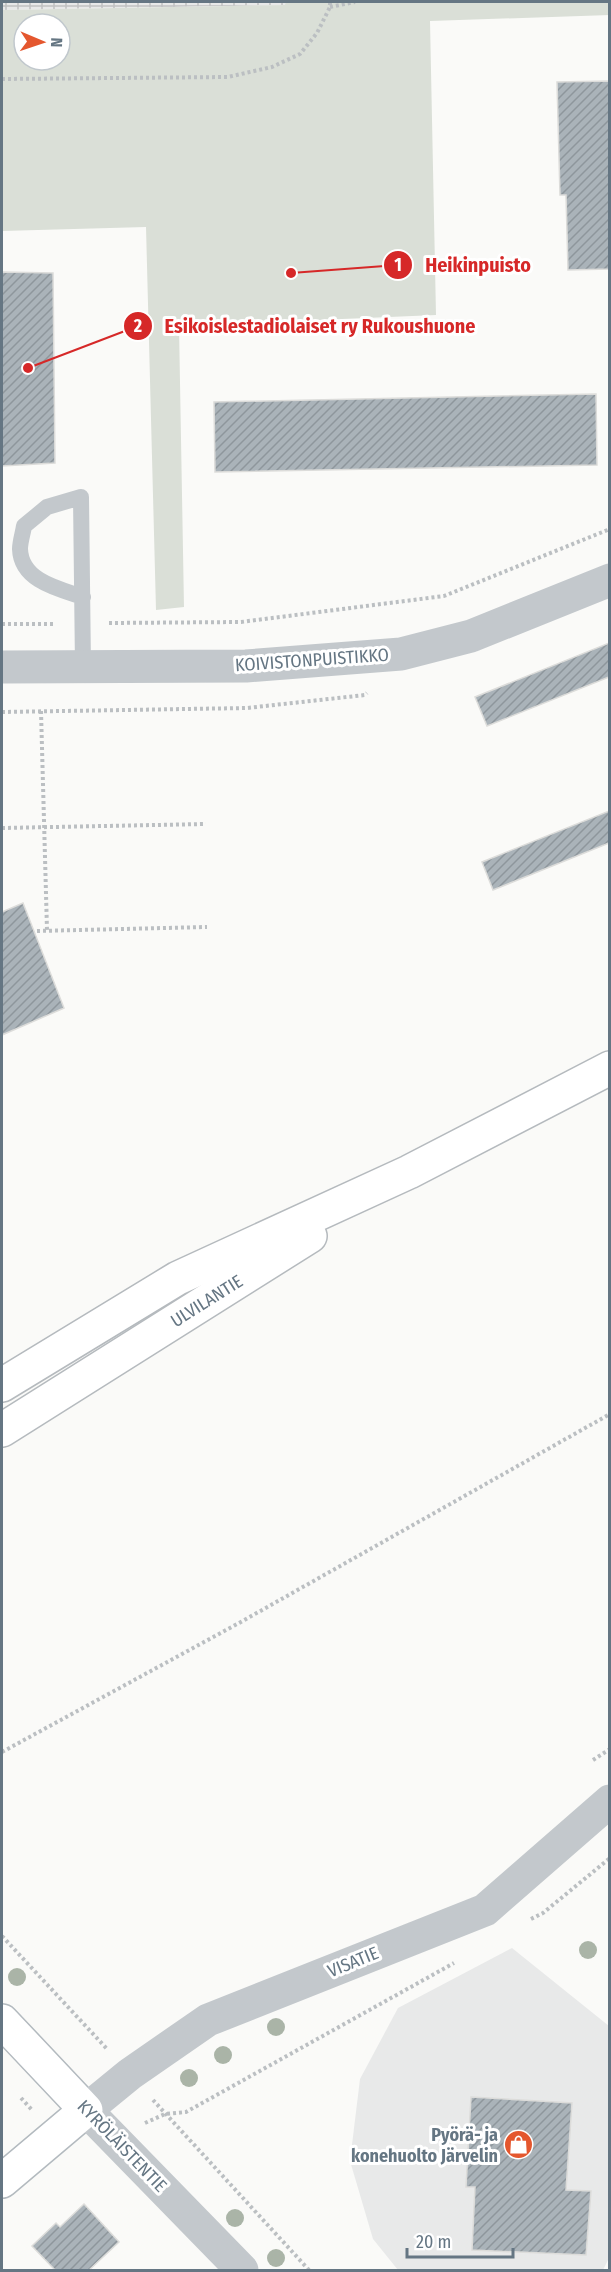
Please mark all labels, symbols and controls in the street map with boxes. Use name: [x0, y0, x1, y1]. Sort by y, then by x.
north arrow: [12, 12, 72, 72]
text: N: [47, 37, 66, 48]
callout: Heikinpuisto: [383, 246, 543, 284]
text: Heikinpuisto: [425, 253, 531, 277]
text: 1: [394, 254, 402, 276]
callout: Esikoislestadiolaiset ry Rukoushuone: [123, 307, 488, 345]
text: Esikoislestadiolaiset ry Rukoushuone: [165, 314, 475, 338]
text: 2: [133, 315, 142, 337]
street label: KOIVISTONPUISTIKKO: [234, 644, 390, 676]
street label: ULVILANTIE: [167, 1270, 247, 1332]
street label: VISATIE: [324, 1942, 382, 1982]
street label: KYRÖLÄISTENTIE: [73, 2095, 171, 2197]
place label: Pyörä- ja konehuolto Järvelin: [351, 2124, 498, 2167]
shop icon: Pyörä- ja konehuolto Järvelin: [503, 2129, 535, 2161]
scale bar: [407, 2221, 514, 2259]
text: 20 m: [416, 2231, 451, 2253]

